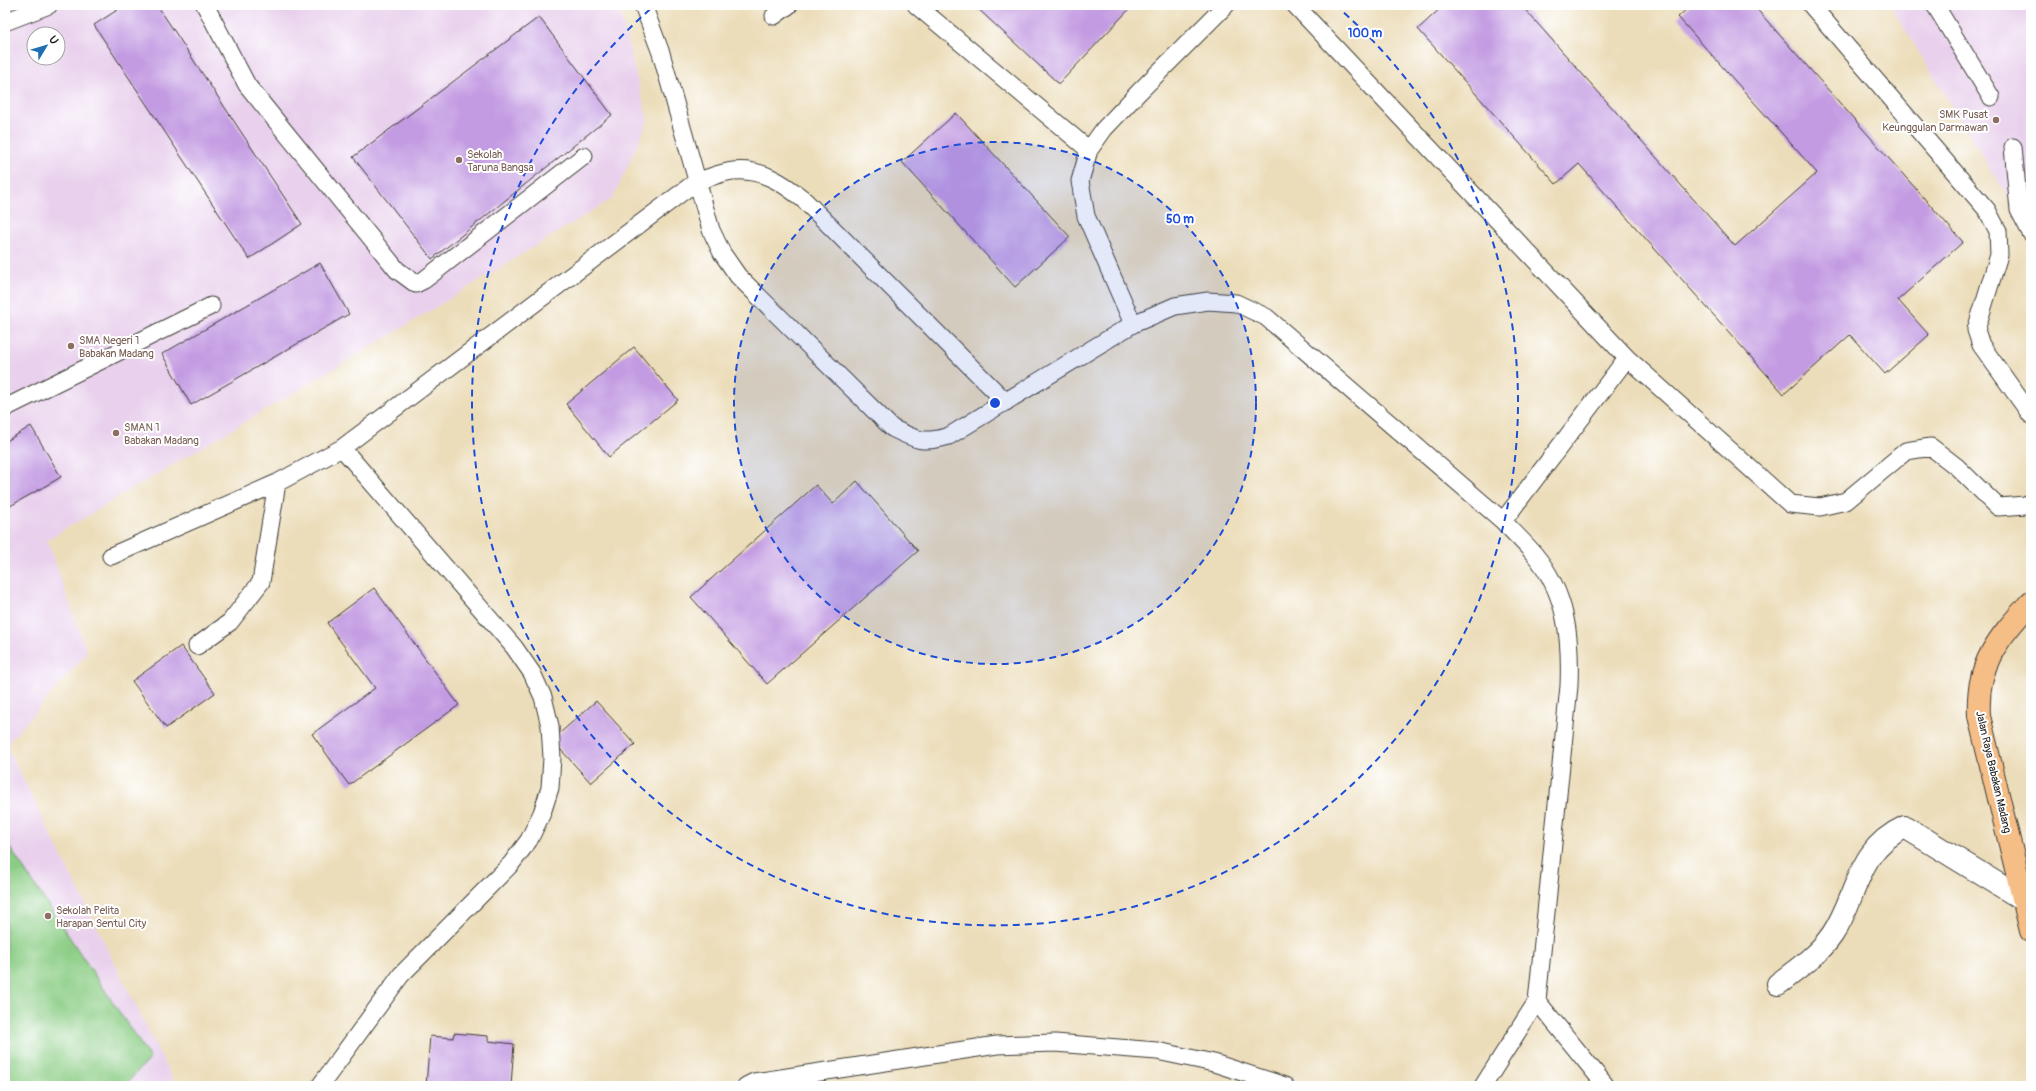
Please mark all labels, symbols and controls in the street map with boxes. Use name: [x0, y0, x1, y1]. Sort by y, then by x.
north arrow: [26, 26, 66, 66]
text: 100 m: [1348, 26, 1383, 41]
text: U: [46, 33, 61, 47]
place label: SMK Pusat Keunggulan Darmawan: [1882, 108, 1989, 134]
marker: SMK Pusat Keunggulan Darmawan: [1991, 115, 2001, 125]
place label: Sekolah Taruna Bangsa: [467, 148, 534, 174]
marker: Sekolah Taruna Bangsa: [454, 155, 464, 165]
text: 50 m: [1166, 212, 1194, 227]
place label: SMA Negeri 1 Babakan Madang: [79, 334, 154, 360]
marker: SMA Negeri 1 Babakan Madang: [66, 341, 76, 351]
centre of rings: [988, 396, 1002, 410]
place label: SMAN 1 Babakan Madang: [124, 421, 199, 447]
marker: SMAN 1 Babakan Madang: [111, 428, 121, 438]
street label: Jalan Raya Babakan Madang: [1973, 710, 2014, 835]
place label: Sekolah Pelita Harapan Sentul City: [56, 904, 147, 930]
marker: Sekolah Pelita Harapan Sentul City: [43, 911, 53, 921]

